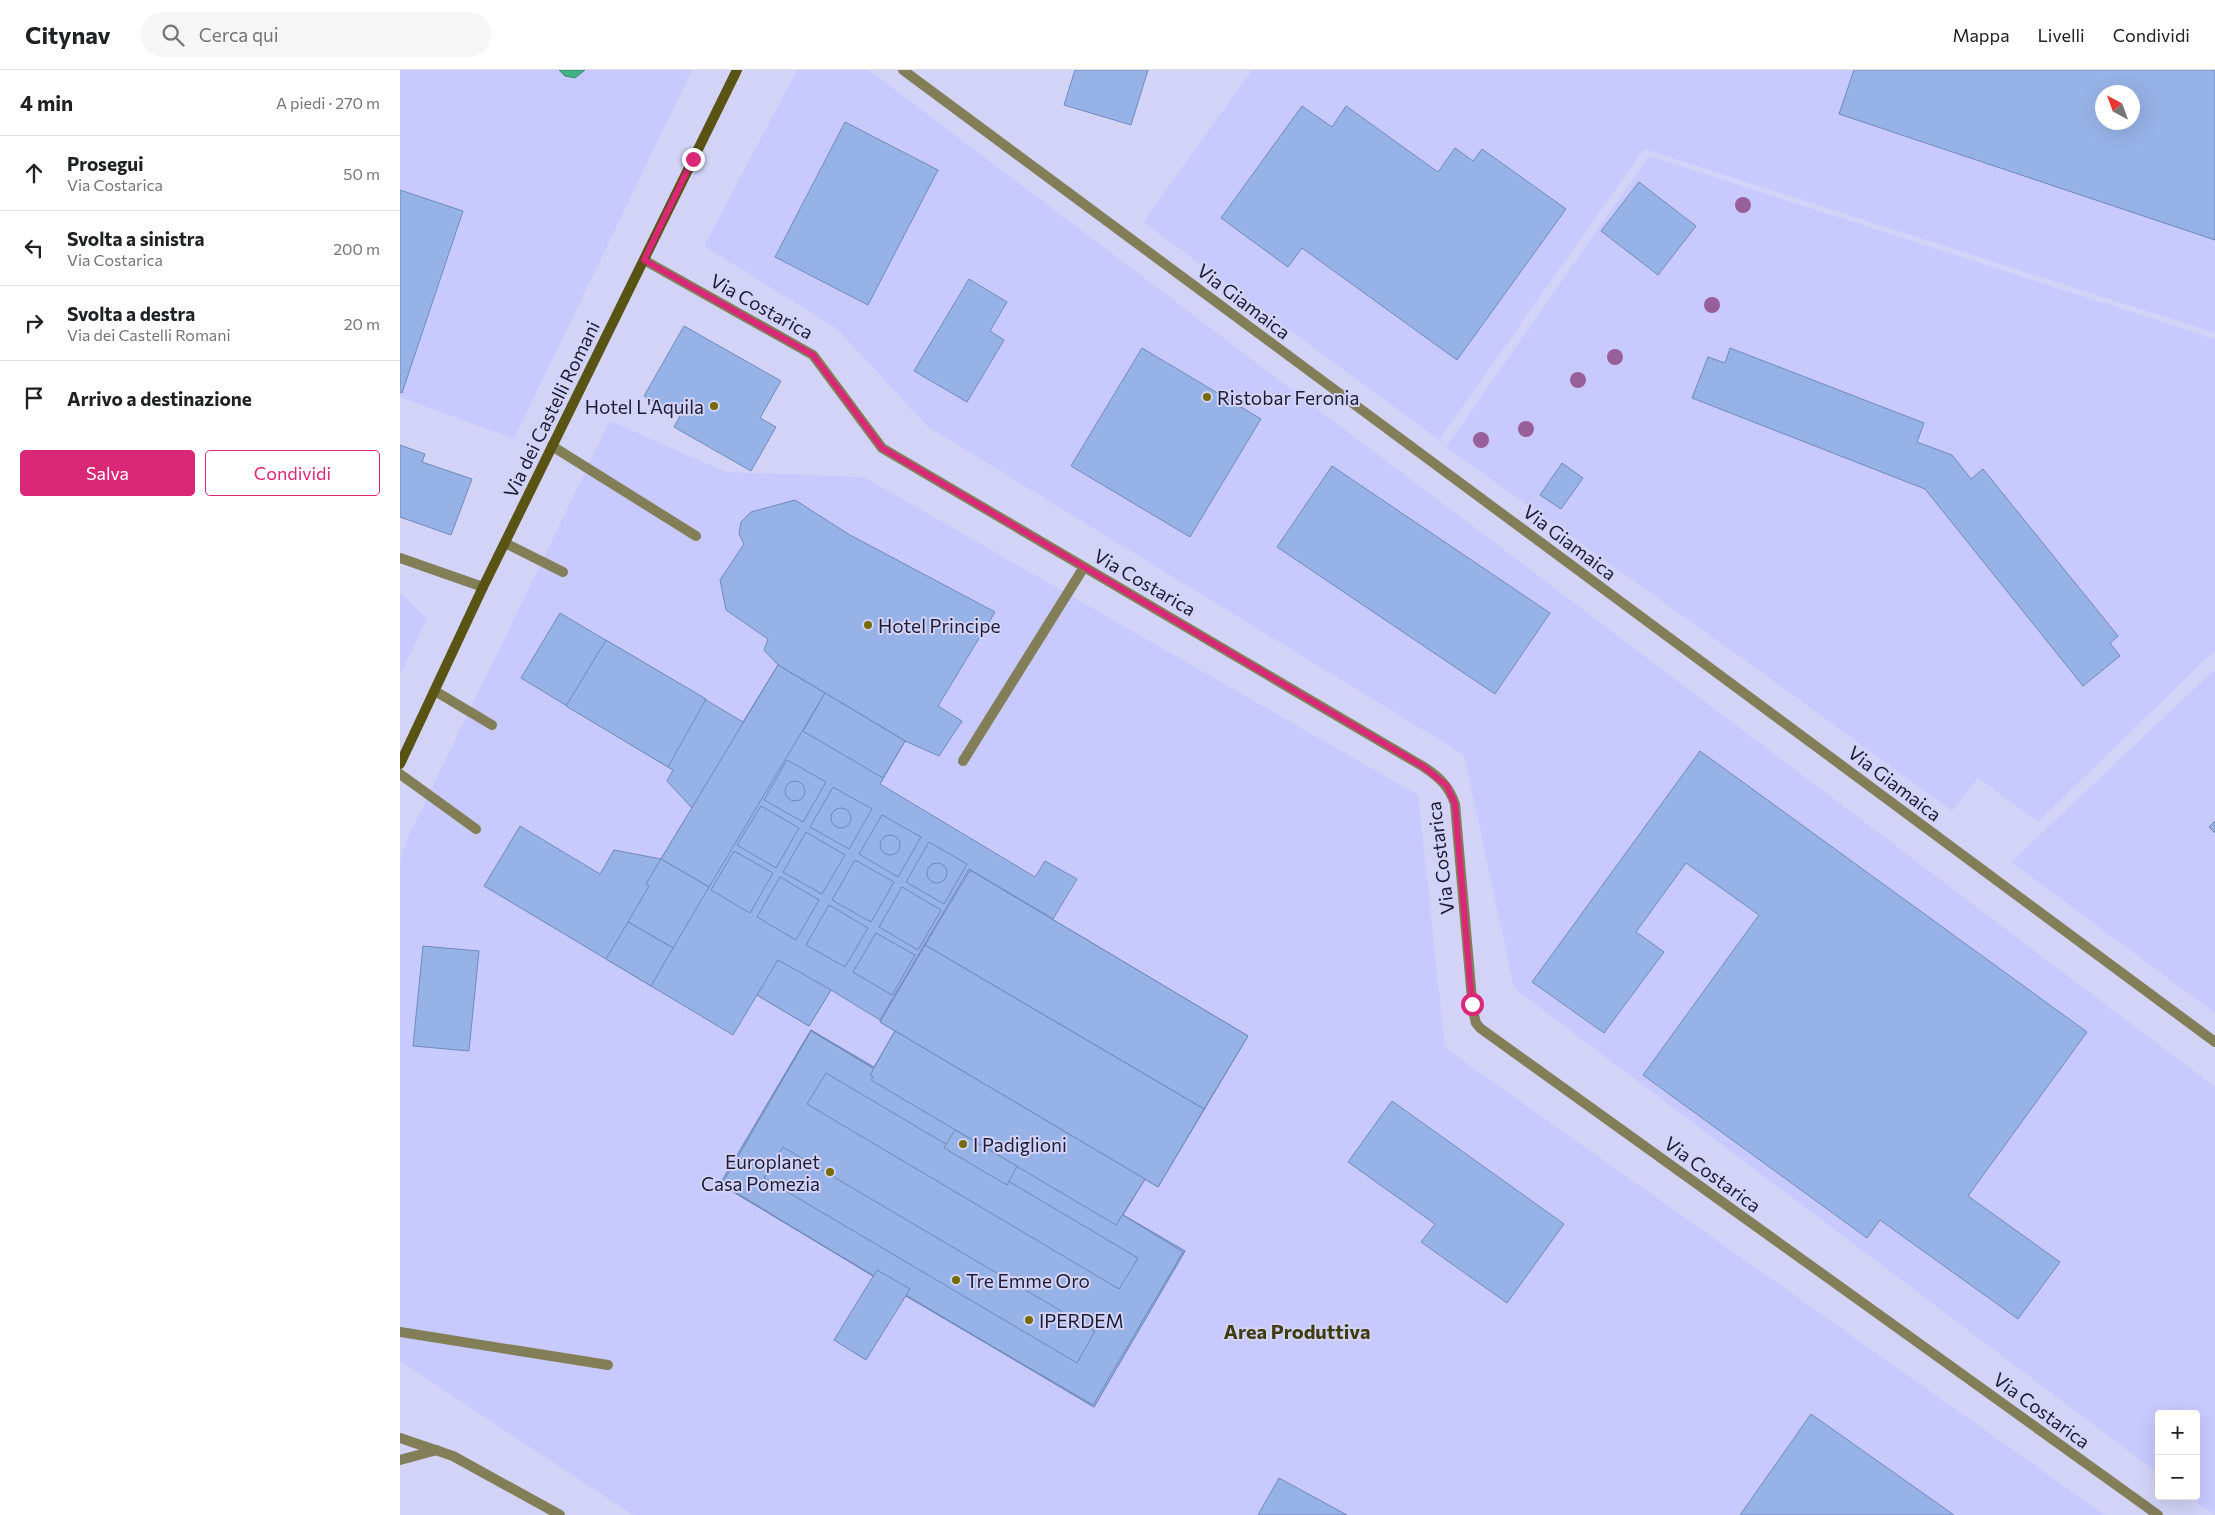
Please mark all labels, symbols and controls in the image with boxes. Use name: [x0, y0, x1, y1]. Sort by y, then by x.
search box: [141, 12, 491, 57]
text: Citynav: [25, 20, 111, 49]
icon: search: [159, 21, 187, 49]
text: Cerca qui: [199, 23, 279, 46]
text: Mappa: [1952, 24, 2010, 46]
text: Livelli: [2038, 24, 2085, 46]
text: Condividi: [2113, 24, 2190, 46]
north arrow: [2095, 85, 2140, 130]
text: 4 min: [20, 90, 73, 115]
text: A piedi · 270 m: [276, 93, 380, 112]
route end: [682, 148, 705, 171]
text: Prosegui: [67, 152, 144, 175]
icon: ahead: [20, 159, 48, 187]
text: 50 m: [343, 164, 380, 183]
text: Via Costarica: [67, 175, 163, 194]
text: Svolta a sinistra: [67, 227, 205, 250]
icon: left: [20, 234, 48, 262]
text: 200 m: [333, 239, 380, 258]
text: Via Costarica: [67, 250, 163, 269]
street label: Via Giamaica: [1193, 258, 1295, 344]
street label: Via Costarica: [707, 268, 817, 344]
text: Svolta a destra: [67, 302, 195, 325]
icon: right: [20, 309, 48, 337]
text: 20 m: [344, 314, 380, 333]
street label: Via dei Castelli Romani: [498, 317, 604, 501]
text: Via dei Castelli Romani: [67, 325, 231, 344]
icon: arrive: [20, 384, 48, 412]
place label: Ristobar Feronia: [1217, 386, 1359, 409]
text: Arrivo a destinazione: [67, 387, 252, 410]
marker: Ristobar Feronia: [1201, 391, 1213, 403]
place label: Hotel L'Aquila: [585, 395, 704, 418]
marker: Hotel L'Aquila: [708, 400, 720, 412]
button: Salva: [20, 450, 195, 496]
button: Condividi: [205, 450, 380, 496]
street label: Via Giamaica: [1519, 499, 1621, 585]
street label: Via Costarica: [1090, 544, 1200, 620]
place label: Hotel Principe: [878, 614, 1000, 637]
marker: Hotel Principe: [862, 619, 874, 631]
street label: Via Giamaica: [1844, 740, 1946, 826]
street label: Via Costarica: [1422, 800, 1458, 916]
route start: [1461, 993, 1484, 1016]
street label: Via Costarica: [1660, 1131, 1766, 1217]
place label: I Padiglioni: [973, 1133, 1067, 1156]
marker: I Padiglioni: [957, 1138, 969, 1150]
place label: Europlanet Casa Pomezia: [701, 1150, 820, 1195]
marker: Europlanet Casa Pomezia: [824, 1166, 836, 1178]
place label: Tre Emme Oro: [966, 1269, 1090, 1292]
marker: Tre Emme Oro: [950, 1274, 962, 1286]
place label: IPERDEM: [1039, 1309, 1124, 1332]
marker: IPERDEM: [1023, 1314, 1035, 1326]
district label: Area Produttiva: [1224, 1319, 1370, 1343]
street label: Via Costarica: [1989, 1367, 2095, 1453]
map controls: [2155, 1410, 2200, 1500]
button: +: [2155, 1410, 2200, 1455]
button: −: [2155, 1455, 2200, 1500]

